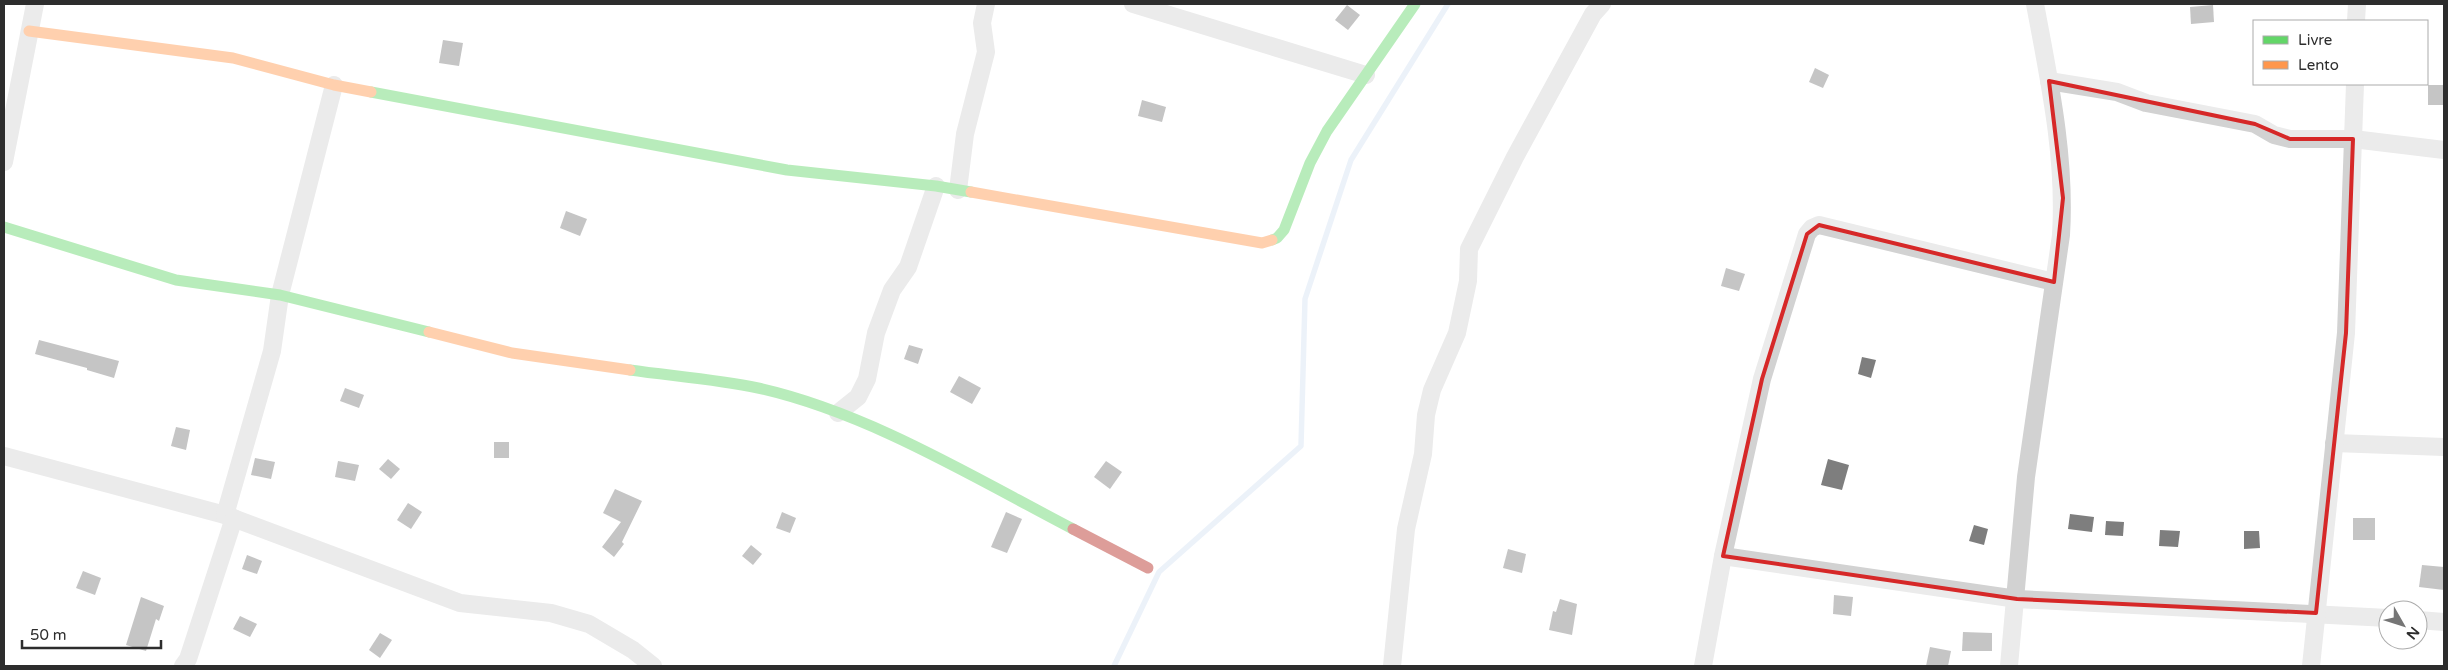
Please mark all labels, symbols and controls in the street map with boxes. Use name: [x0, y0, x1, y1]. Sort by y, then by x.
legend: [2253, 20, 2428, 85]
text: Livre: [2298, 31, 2332, 49]
text: Lento: [2298, 56, 2339, 74]
north arrow: [2378, 600, 2428, 650]
scale bar: [22, 618, 161, 650]
text: N: [2403, 623, 2423, 643]
text: 50 m: [30, 626, 67, 644]

